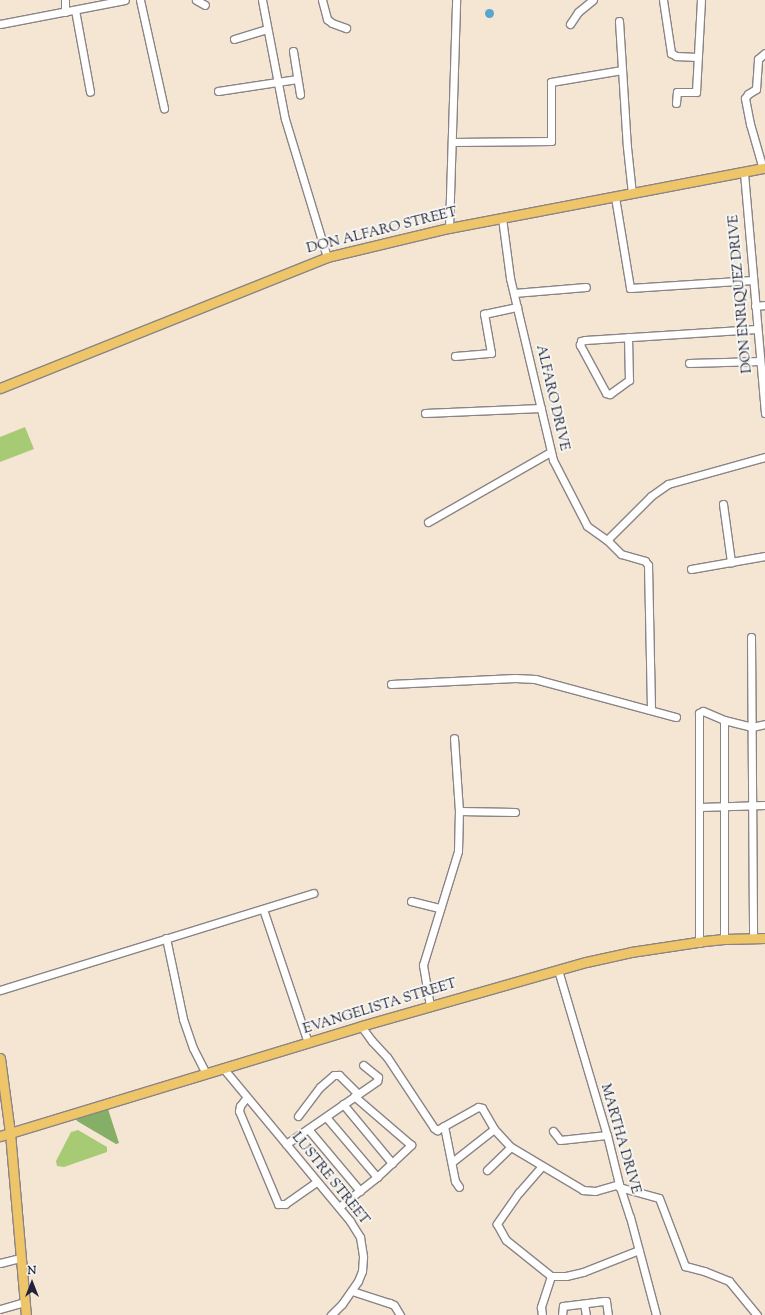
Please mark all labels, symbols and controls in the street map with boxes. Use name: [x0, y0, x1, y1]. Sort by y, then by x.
street label: DON ALFARO STREET: [305, 204, 459, 258]
street label: DON ENRIQUEZ DRIVE: [726, 214, 756, 374]
street label: ALFARO DRIVE: [532, 343, 572, 453]
street label: EVANGELISTA STREET: [301, 976, 459, 1038]
street label: MARTHA DRIVE: [596, 1082, 644, 1196]
street label: LUSTRE STREET: [288, 1129, 372, 1229]
north arrow: [12, 1263, 52, 1303]
text: N: [28, 1263, 36, 1279]

